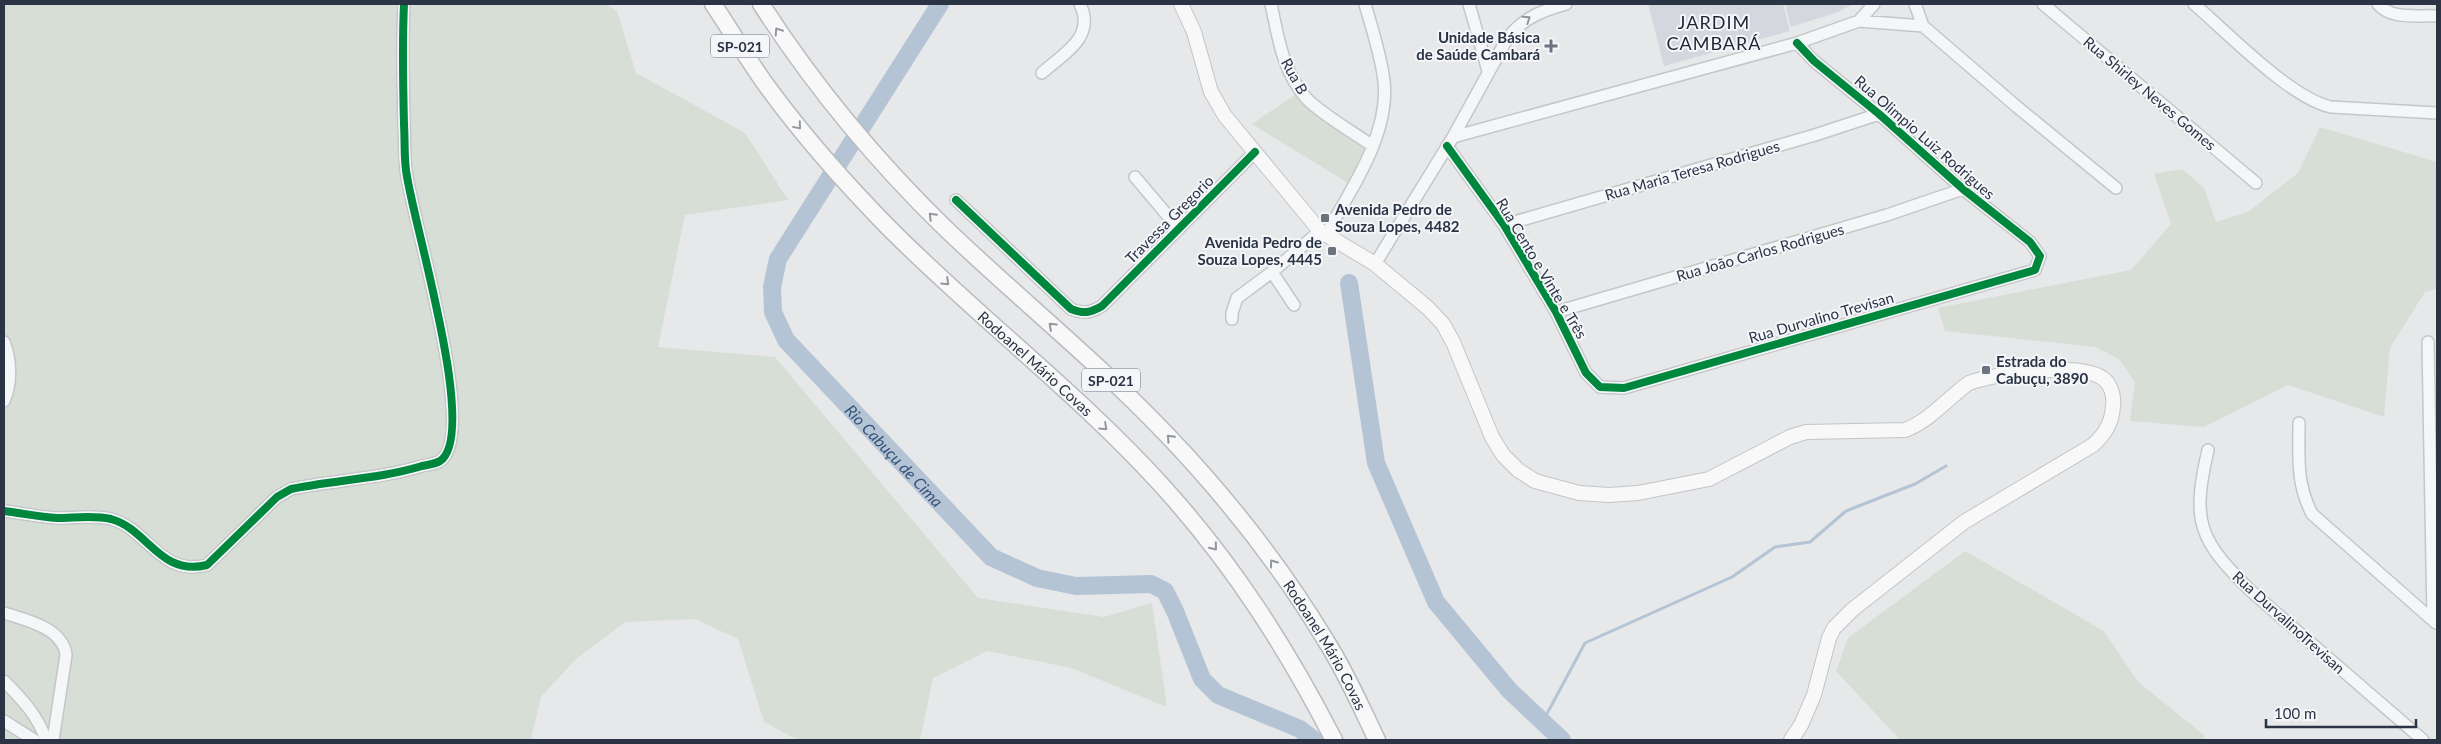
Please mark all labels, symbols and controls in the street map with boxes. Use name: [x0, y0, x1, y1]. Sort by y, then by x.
district label: JARDIM CAMBARÁ: [1666, 11, 1762, 54]
one-way arrow: [1521, 16, 1531, 25]
one-way arrow: [775, 27, 785, 36]
place label: Unidade Básica de Saúde Cambará: [1416, 28, 1540, 63]
street label: Rua Shirley Neves Gomes: [2080, 32, 2220, 154]
road number: SP-021: [711, 34, 769, 58]
marker: Unidade Básica de Saúde Cambará: [1544, 39, 1558, 53]
street label: Rua B: [1278, 55, 1312, 97]
street label: Rua Olimpio Luiz Rodrigues: [1851, 71, 1999, 203]
one-way arrow: [792, 120, 800, 129]
street label: Rua Maria Teresa Rodrigues: [1602, 136, 1782, 204]
street label: Travessa Gregorio: [1121, 171, 1217, 267]
street label: Rua Cento e Vinte e Três: [1493, 194, 1591, 342]
place label: Avenida Pedro de Souza Lopes, 4482: [1334, 200, 1460, 235]
one-way arrow: [929, 212, 938, 221]
marker: Avenida Pedro de Souza Lopes, 4482: [1319, 212, 1331, 224]
street label: Rua João Carlos Rodrigues: [1674, 219, 1846, 285]
place label: Avenida Pedro de Souza Lopes, 4445: [1197, 233, 1322, 268]
marker: Avenida Pedro de Souza Lopes, 4445: [1326, 245, 1338, 257]
one-way arrow: [940, 276, 949, 285]
street label: Rua Durvalino Trevisan: [1746, 288, 1896, 346]
street label: Rodoanel Mário Covas: [975, 307, 1096, 420]
one-way arrow: [1048, 323, 1057, 332]
place label: Estrada do Cabuçu, 3890: [1996, 352, 2088, 387]
marker: Estrada do Cabuçu, 3890: [1980, 364, 1992, 376]
road number: SP-021: [1082, 368, 1140, 392]
water label: Rio Cabuçu de Cima: [842, 400, 948, 510]
one-way arrow: [1098, 421, 1107, 430]
one-way arrow: [1167, 434, 1176, 443]
one-way arrow: [1208, 541, 1216, 550]
one-way arrow: [1270, 559, 1280, 568]
street label: Rua DurvalinoTrevisan: [2229, 567, 2349, 677]
street label: Rodoanel Mário Covas: [1280, 577, 1370, 713]
scale bar: [2266, 696, 2416, 728]
text: 100 m: [2274, 704, 2316, 722]

